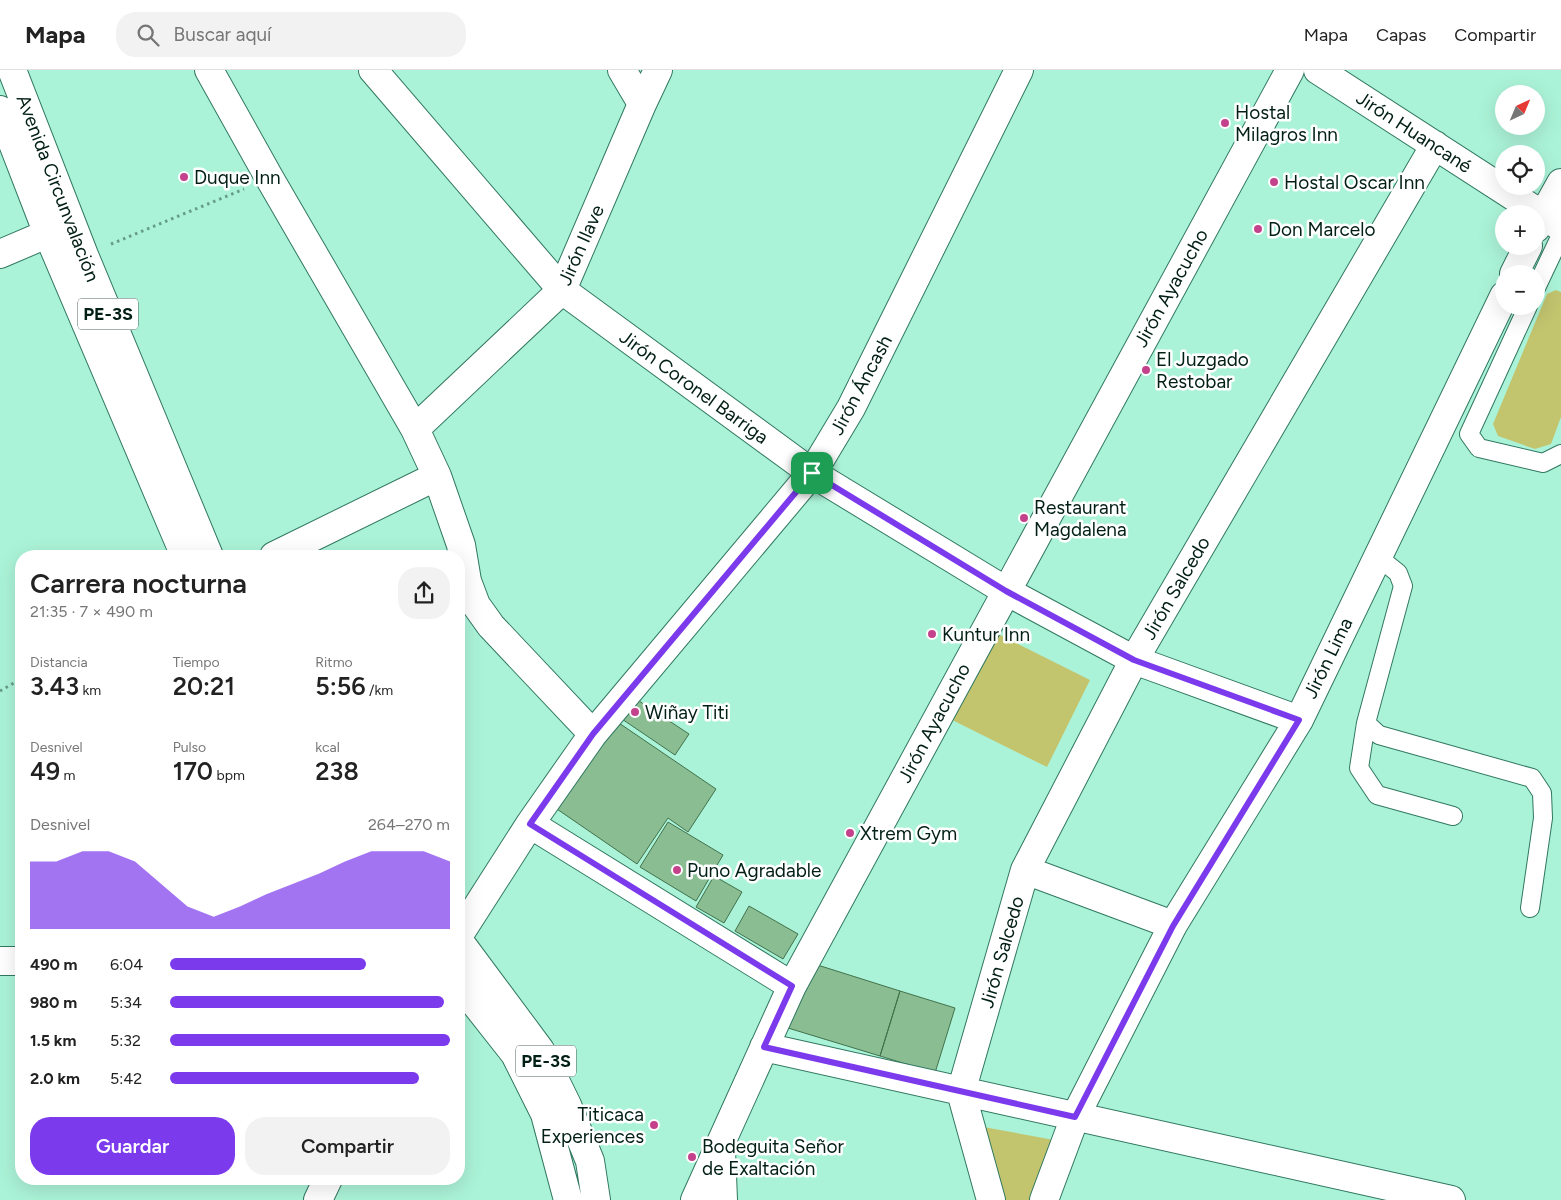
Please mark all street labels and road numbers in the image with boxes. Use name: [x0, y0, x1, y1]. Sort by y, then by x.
street label: Jirón Huancané: [1352, 86, 1476, 178]
street label: Avenida Circunvalación: [12, 91, 104, 285]
street label: Jirón Ilave: [553, 201, 609, 289]
street label: Jirón Ayacucho: [1129, 225, 1213, 351]
road number: PE-3S: [78, 298, 138, 330]
street label: Jirón Coronel Barriga: [615, 325, 773, 449]
street label: Jirón Áncash: [825, 331, 897, 439]
street label: Jirón Salcedo: [1137, 532, 1215, 644]
street label: Jirón Lima: [1299, 614, 1357, 702]
street label: Jirón Ayacucho: [893, 659, 975, 787]
street label: Jirón Salcedo: [975, 893, 1029, 1011]
road number: PE-3S: [516, 1046, 576, 1076]

